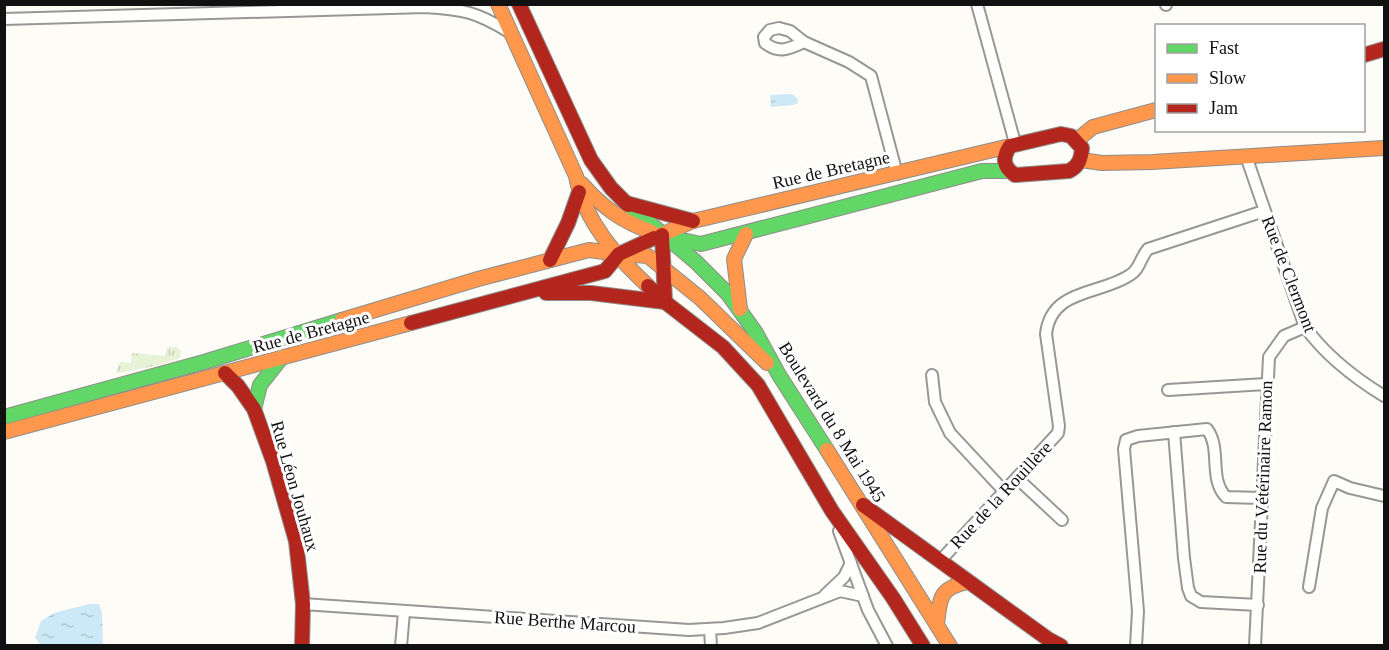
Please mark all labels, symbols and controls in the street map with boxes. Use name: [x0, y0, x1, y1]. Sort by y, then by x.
legend: [1155, 24, 1365, 132]
text: Fast: [1209, 38, 1239, 58]
text: Slow: [1209, 68, 1246, 88]
text: Jam: [1209, 98, 1238, 118]
street label: Rue de Bretagne: [770, 147, 892, 193]
street label: Rue de Clermont: [1258, 213, 1320, 335]
street label: Rue de Bretagne: [250, 307, 372, 357]
street label: Boulevard du 8 Mai 1945: [775, 338, 889, 506]
street label: Rue du Vétérinaire Ramon: [1250, 380, 1276, 574]
street label: Rue Léon Jouhaux: [267, 418, 323, 554]
street label: Rue de la Rouillère: [946, 437, 1056, 553]
street label: Rue Berthe Marcou: [493, 607, 637, 637]

